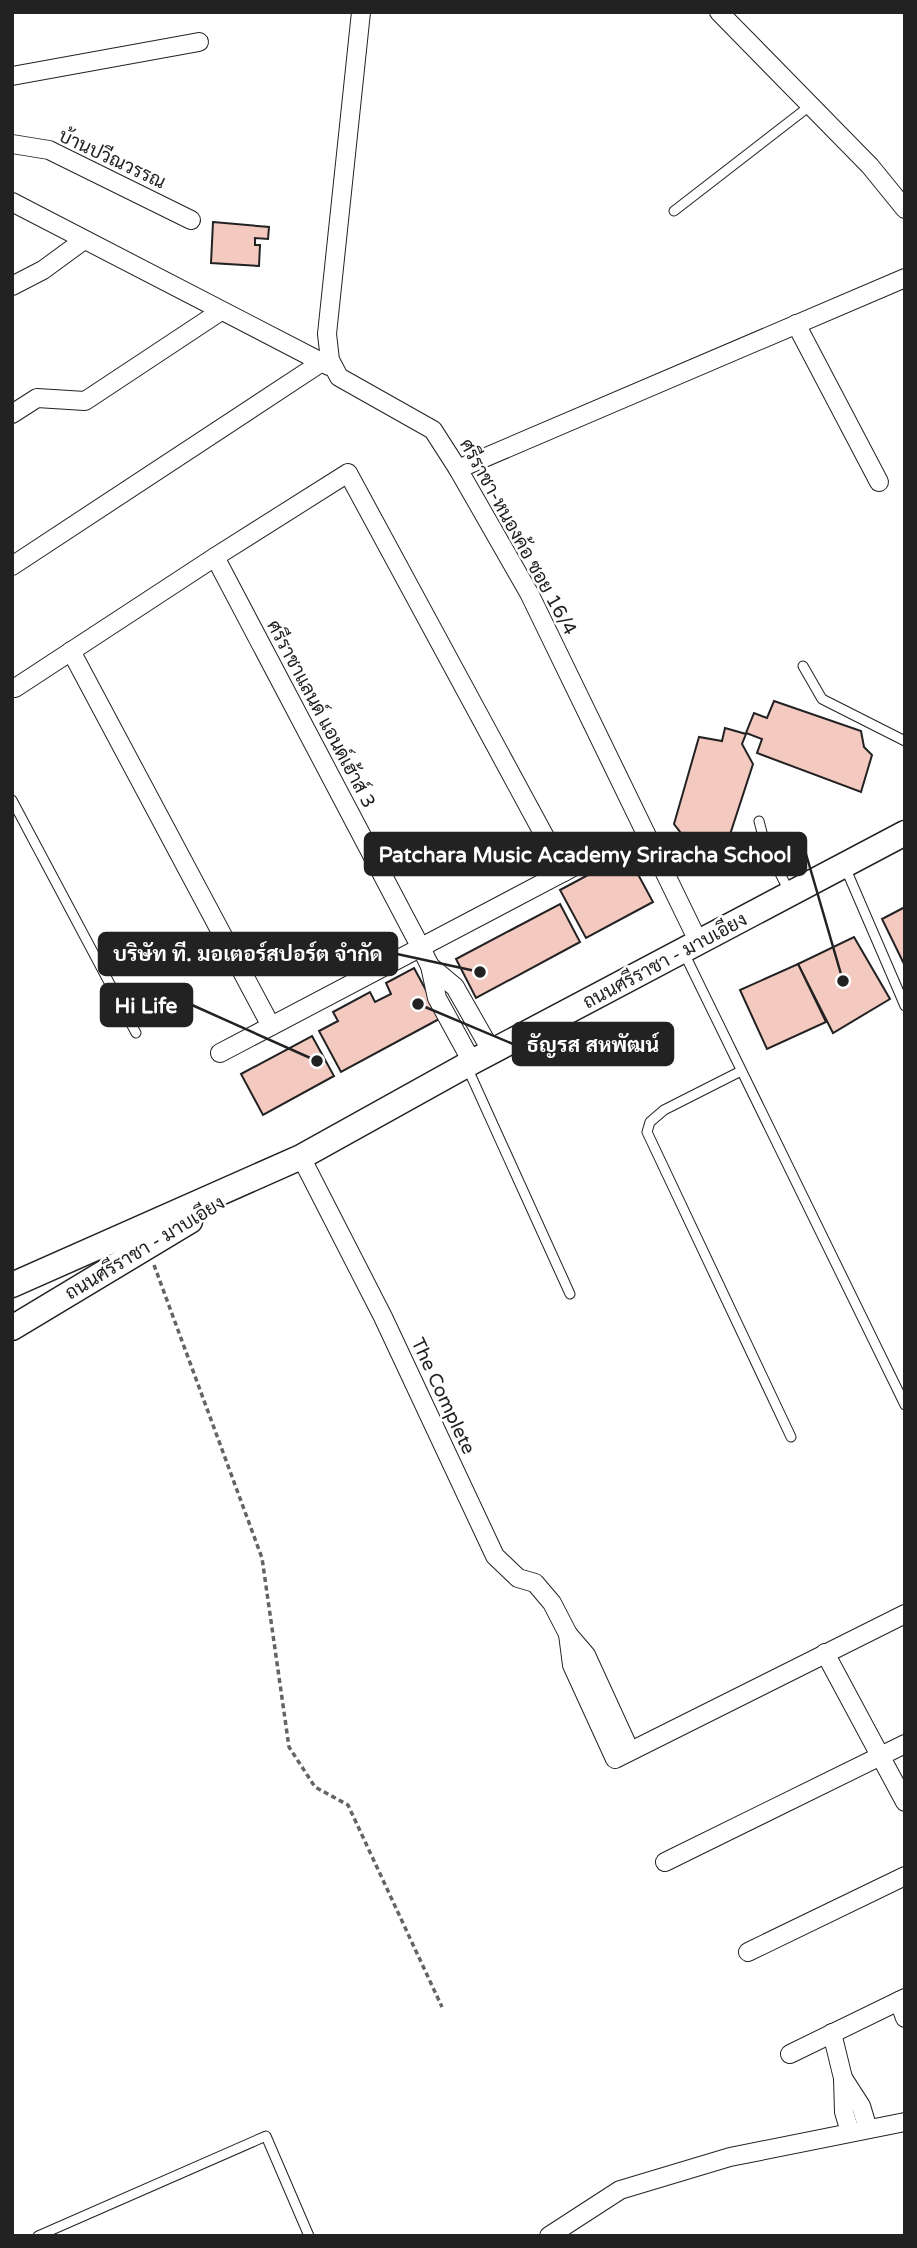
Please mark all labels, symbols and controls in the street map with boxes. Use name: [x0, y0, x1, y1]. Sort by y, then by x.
street label: บ้านปวีณวรรณ: [55, 123, 170, 193]
street label: ศรีราชา-หนองค้อ ซอย 16/4: [455, 434, 583, 639]
street label: ศรีราชาแลนด์ แอนด์เฮ้าส์ 3: [262, 615, 382, 812]
callout: Patchara Music Academy Sriracha School: [365, 833, 806, 875]
text: Patchara Music Academy Sriracha School: [378, 843, 792, 868]
street label: ถนนศรีราชา - มาบเอียง: [578, 907, 751, 1014]
callout: บริษัท ที. มอเตอร์สปอร์ต จำกัด: [99, 933, 397, 975]
text: บริษัท ที. มอเตอร์สปอร์ต จำกัด: [113, 941, 383, 967]
callout: Hi Life: [101, 984, 192, 1026]
text: Hi Life: [115, 994, 178, 1019]
callout: ธัญรส สหพัฒน์: [513, 1023, 673, 1065]
text: ธัญรส สหพัฒน์: [527, 1032, 660, 1058]
street label: ถนนศรีราชา - มาบเอียง: [60, 1190, 229, 1304]
street label: The Complete: [406, 1334, 480, 1458]

